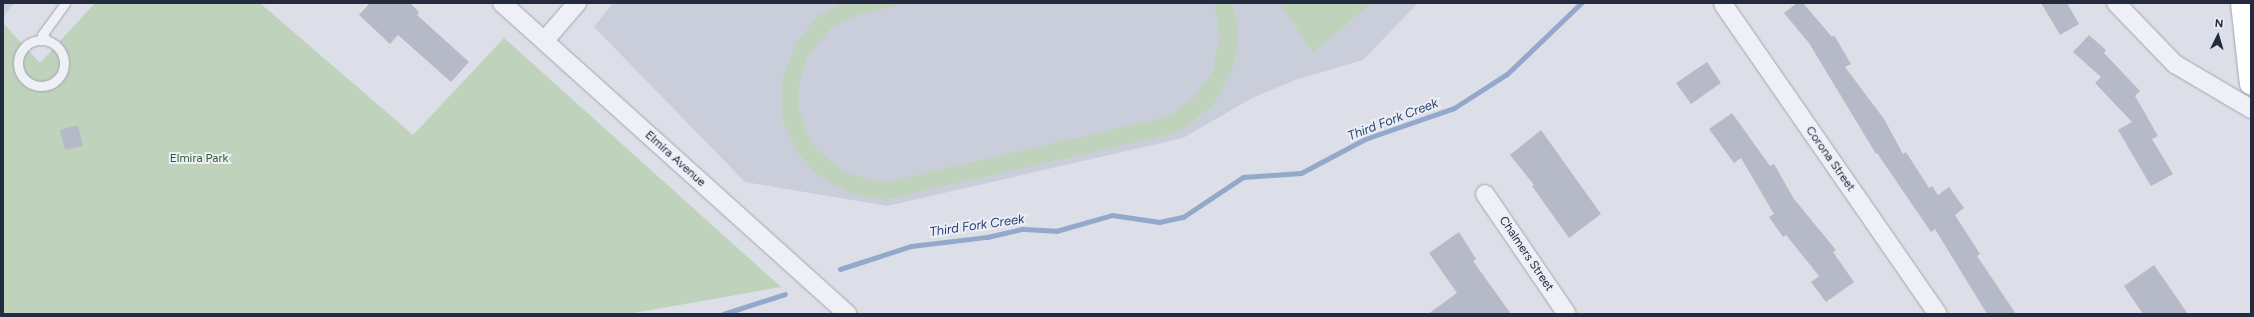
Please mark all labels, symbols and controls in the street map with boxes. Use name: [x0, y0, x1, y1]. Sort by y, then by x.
north arrow: [2198, 16, 2238, 56]
text: N: [2214, 17, 2224, 30]
water label: Third Fork Creek: [1346, 96, 1440, 144]
street label: Corona Street: [1802, 124, 1858, 194]
street label: Elmira Avenue: [642, 128, 708, 190]
park label: Elmira Park: [170, 152, 228, 166]
water label: Third Fork Creek: [929, 212, 1025, 240]
street label: Chalmers Street: [1496, 214, 1556, 294]

